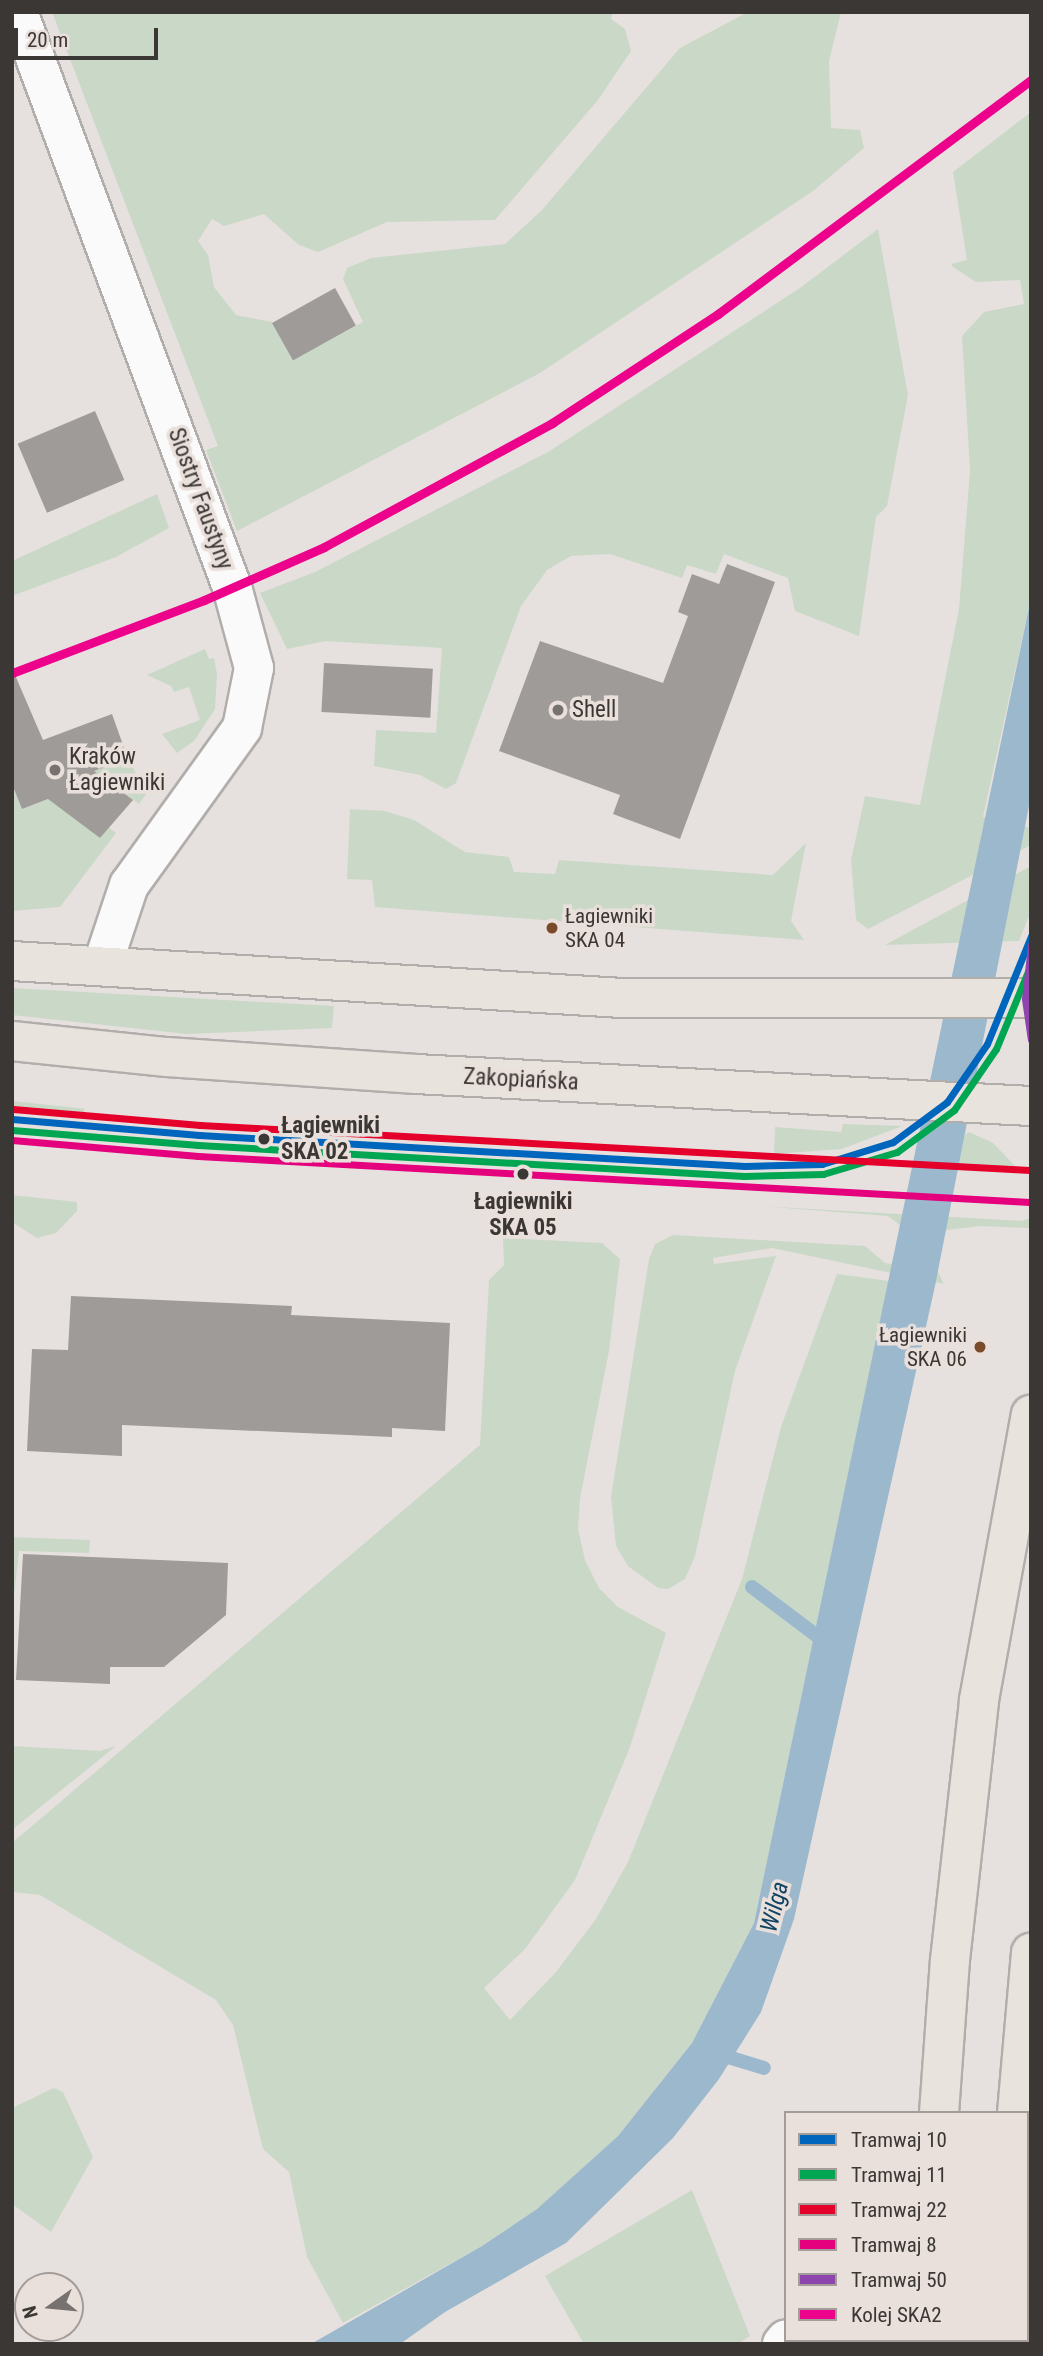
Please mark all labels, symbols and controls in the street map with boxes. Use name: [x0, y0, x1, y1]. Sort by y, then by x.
scale bar: [18, 14, 161, 58]
text: 20 m: [27, 28, 68, 52]
street label: Siostry Faustyny: [162, 424, 238, 574]
place label: Shell: [572, 696, 616, 724]
marker: Shell: [550, 702, 566, 718]
place label: Kraków Łagiewniki: [69, 743, 165, 797]
marker: Kraków Łagiewniki: [47, 762, 63, 778]
place label: Łagiewniki SKA 04: [565, 903, 653, 953]
marker: Łagiewniki SKA 04: [545, 921, 559, 935]
street label: Zakopiańska: [463, 1063, 579, 1097]
place label: Łagiewniki SKA 02: [281, 1112, 380, 1166]
marker: Łagiewniki SKA 02: [253, 1128, 275, 1150]
marker: Łagiewniki SKA 05: [512, 1163, 534, 1185]
place label: Łagiewniki SKA 05: [473, 1188, 573, 1242]
place label: Łagiewniki SKA 06: [879, 1322, 967, 1372]
marker: Łagiewniki SKA 06: [973, 1340, 987, 1354]
water label: Wilga: [755, 1879, 795, 1935]
legend: [784, 2111, 1029, 2342]
text: Tramwaj 10: [851, 2128, 947, 2152]
text: Tramwaj 11: [851, 2163, 947, 2187]
text: Tramwaj 22: [851, 2198, 947, 2222]
text: Tramwaj 8: [851, 2233, 937, 2257]
text: Tramwaj 50: [851, 2268, 947, 2292]
north arrow: [14, 2272, 84, 2342]
text: N: [18, 2303, 43, 2321]
text: Kolej SKA2: [851, 2303, 942, 2327]

